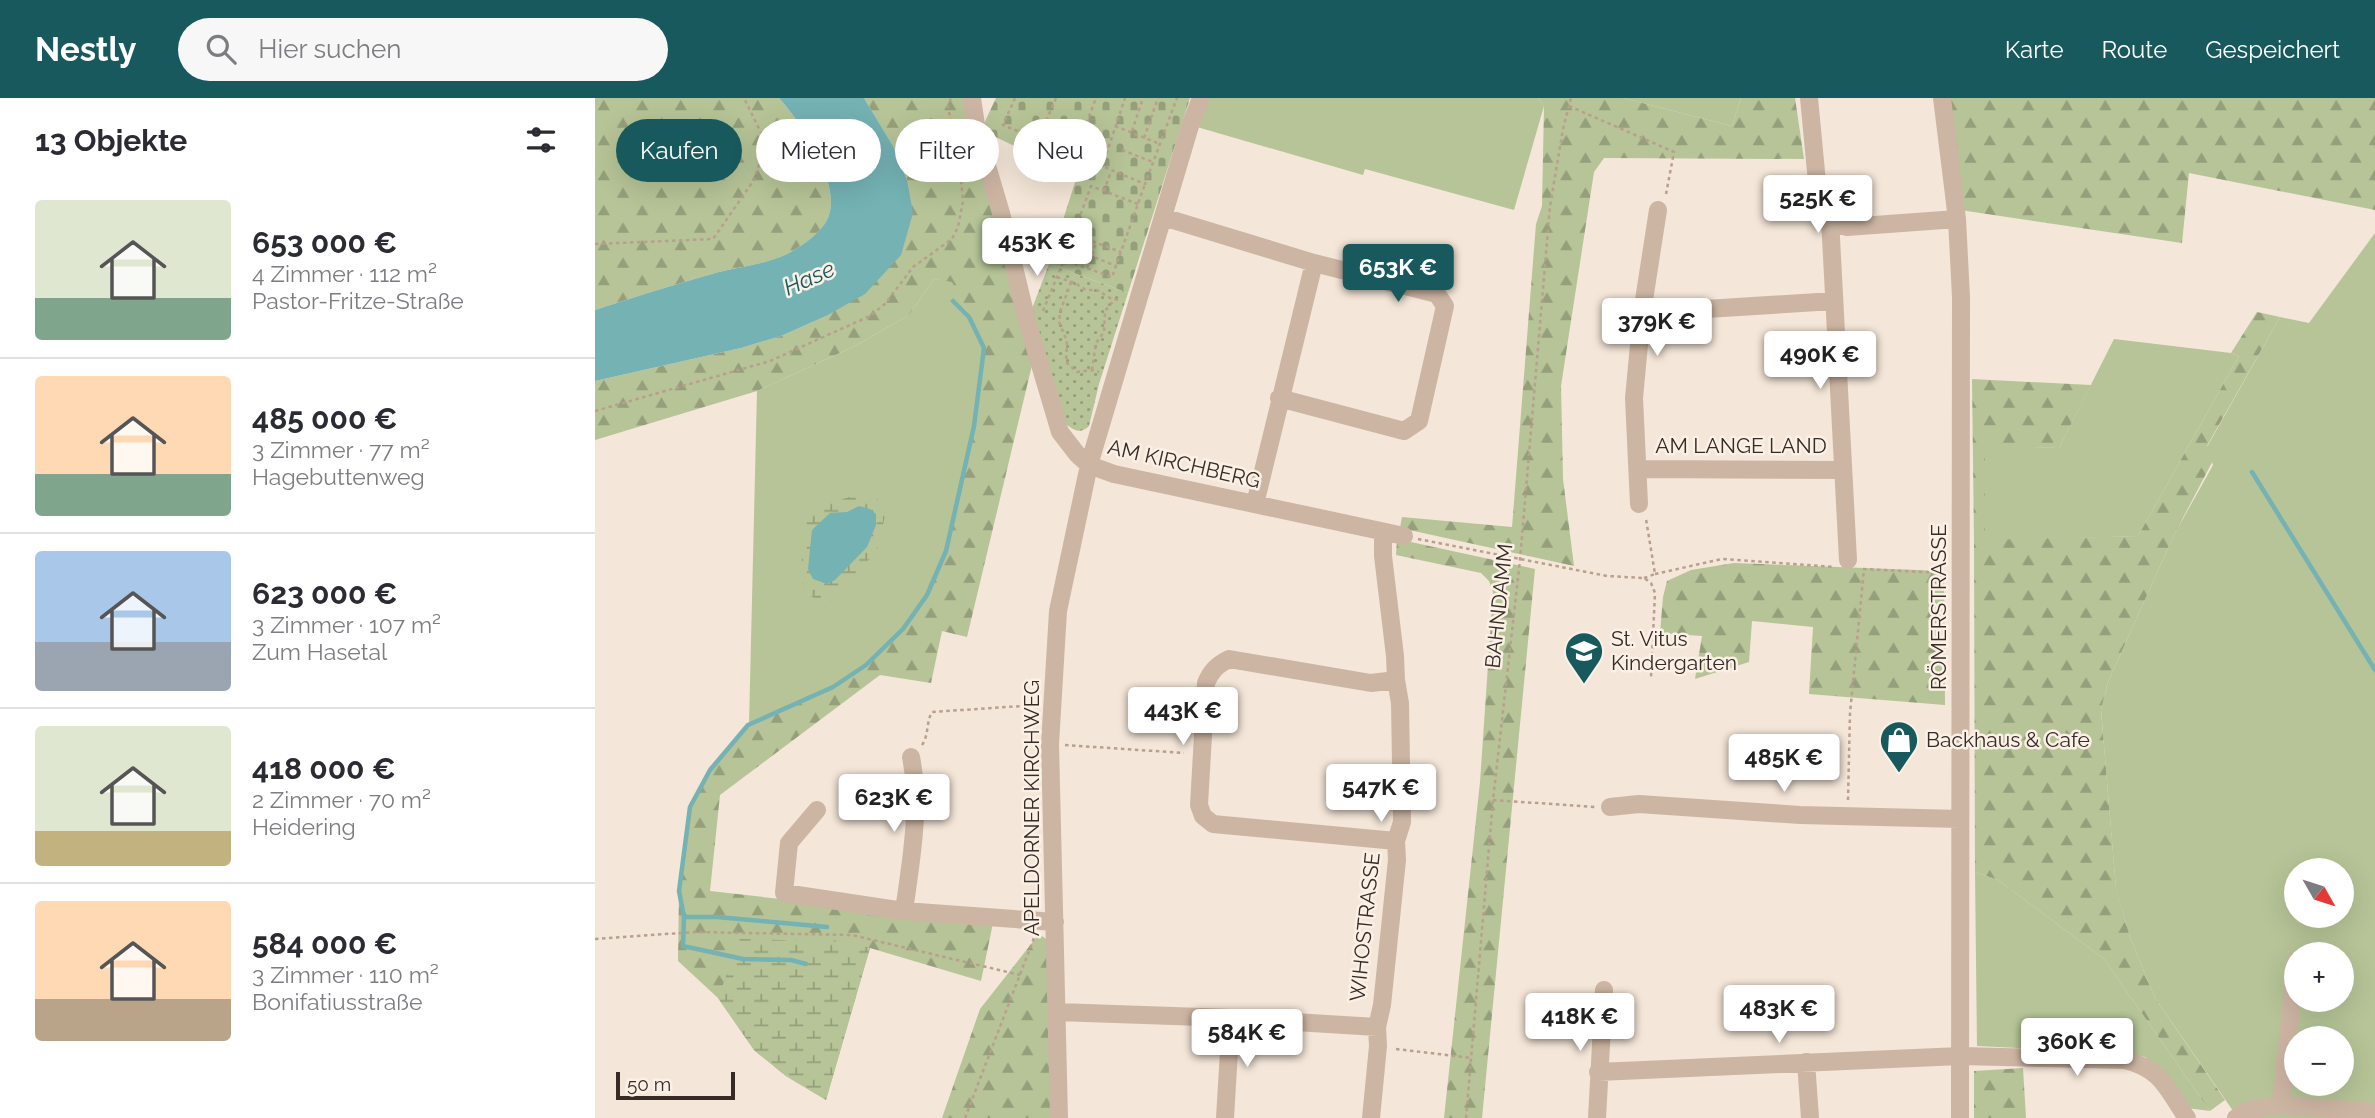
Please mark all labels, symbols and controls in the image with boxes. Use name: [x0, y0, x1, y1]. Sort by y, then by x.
search box: [178, 18, 668, 81]
text: Nestly: [35, 30, 136, 69]
icon: search: [202, 30, 240, 68]
text: Hier suchen: [258, 34, 401, 64]
text: Karte: [2005, 35, 2064, 64]
text: Route: [2102, 35, 2167, 64]
text: Gespeichert: [2205, 35, 2340, 64]
chip: Kaufen: [616, 119, 742, 182]
chip: Mieten: [756, 119, 881, 182]
chip: Filter: [895, 119, 999, 182]
chip: Neu: [1013, 119, 1107, 182]
icon: filters: [522, 121, 560, 159]
text: 13 Objekte: [35, 123, 187, 158]
pin: 525K €: [1761, 176, 1875, 235]
text: 525K €: [1779, 184, 1857, 211]
pin: 453K €: [980, 218, 1094, 278]
text: 653 000 €: [252, 225, 397, 260]
text: 453K €: [998, 227, 1076, 254]
icon: home: [91, 228, 175, 312]
pin: 653K €: [1341, 244, 1455, 304]
text: 653K €: [1359, 253, 1437, 280]
water label: Hase: [779, 254, 838, 301]
text: 4 Zimmer · 112 m²: [252, 260, 437, 287]
text: Pastor-Fritze-Straße: [252, 287, 464, 314]
pin: 379K €: [1600, 299, 1714, 358]
text: 379K €: [1618, 307, 1696, 334]
pin: 490K €: [1763, 331, 1877, 391]
text: 490K €: [1780, 340, 1860, 367]
text: 485 000 €: [252, 401, 397, 436]
icon: home: [91, 404, 175, 488]
street label: AM LANGE LAND: [1655, 433, 1827, 458]
street label: AM KIRCHBERG: [1105, 434, 1263, 493]
text: 3 Zimmer · 77 m²: [252, 436, 430, 463]
text: Hagebuttenweg: [252, 463, 425, 490]
street label: RÖMERSTRASSE: [1926, 524, 1951, 690]
street label: BAHNDAMM: [1480, 542, 1517, 669]
text: 623 000 €: [252, 576, 397, 611]
icon: home: [91, 579, 175, 663]
text: 3 Zimmer · 107 m²: [252, 611, 441, 638]
place label: St. Vitus Kindergarten: [1611, 626, 1737, 675]
school or university icon: St. Vitus Kindergarten: [1563, 630, 1605, 685]
text: Zum Hasetal: [252, 638, 387, 665]
street label: APELDORNER KIRCHWEG: [1019, 680, 1044, 936]
pin: 443K €: [1126, 688, 1240, 747]
text: 443K €: [1144, 696, 1222, 723]
shop icon: Backhaus & Cafe: [1878, 719, 1920, 774]
place label: Backhaus & Cafe: [1926, 727, 2090, 752]
pin: 485K €: [1727, 734, 1841, 794]
text: 485K €: [1745, 743, 1823, 770]
text: 418 000 €: [252, 751, 396, 786]
icon: home: [91, 754, 175, 838]
pin: 547K €: [1324, 764, 1438, 824]
text: 547K €: [1342, 773, 1420, 800]
pin: 623K €: [837, 774, 951, 834]
text: 623K €: [855, 783, 933, 810]
text: 2 Zimmer · 70 m²: [252, 786, 431, 813]
text: Heidering: [252, 813, 356, 840]
street label: WIHOSTRASSE: [1344, 851, 1385, 1003]
north arrow: [2284, 858, 2354, 928]
map controls: [2284, 858, 2354, 1096]
text: 584 000 €: [252, 926, 397, 961]
icon: home: [91, 929, 175, 1013]
button: +: [2284, 942, 2354, 1012]
text: 3 Zimmer · 110 m²: [252, 961, 439, 988]
pin: 483K €: [1722, 986, 1836, 1045]
text: Bonifatiusstraße: [252, 988, 422, 1015]
pin: 418K €: [1523, 993, 1637, 1053]
text: 483K €: [1740, 994, 1818, 1021]
text: 418K €: [1541, 1002, 1619, 1029]
pin: 584K €: [1190, 1010, 1304, 1069]
text: 584K €: [1208, 1018, 1286, 1045]
pin: 360K €: [2020, 1018, 2134, 1078]
button: −: [2284, 1026, 2354, 1096]
text: 360K €: [2037, 1027, 2117, 1054]
scale bar: [616, 1069, 735, 1101]
text: 50 m: [627, 1073, 671, 1095]

